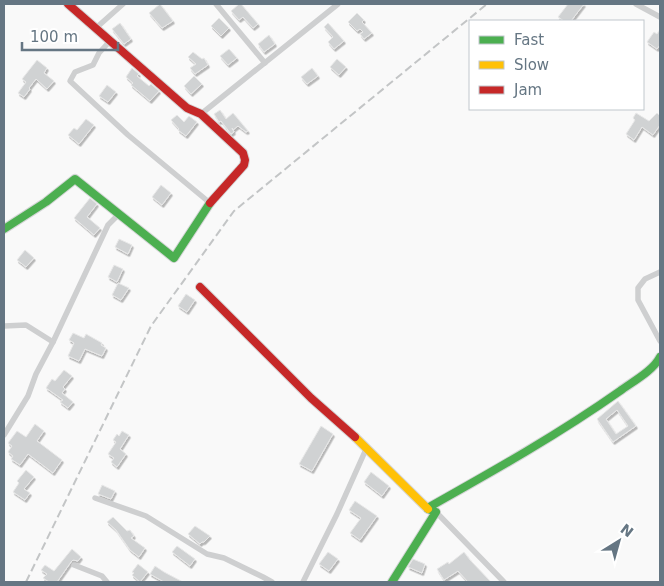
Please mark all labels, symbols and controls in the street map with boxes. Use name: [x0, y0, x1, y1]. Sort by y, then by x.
scale bar: [22, 20, 119, 52]
legend: [469, 20, 644, 110]
text: 100 m: [30, 28, 78, 46]
text: Fast: [514, 31, 544, 49]
text: Slow: [514, 56, 549, 74]
text: Jam: [513, 81, 542, 99]
north arrow: [594, 516, 644, 566]
text: N: [617, 521, 636, 541]

